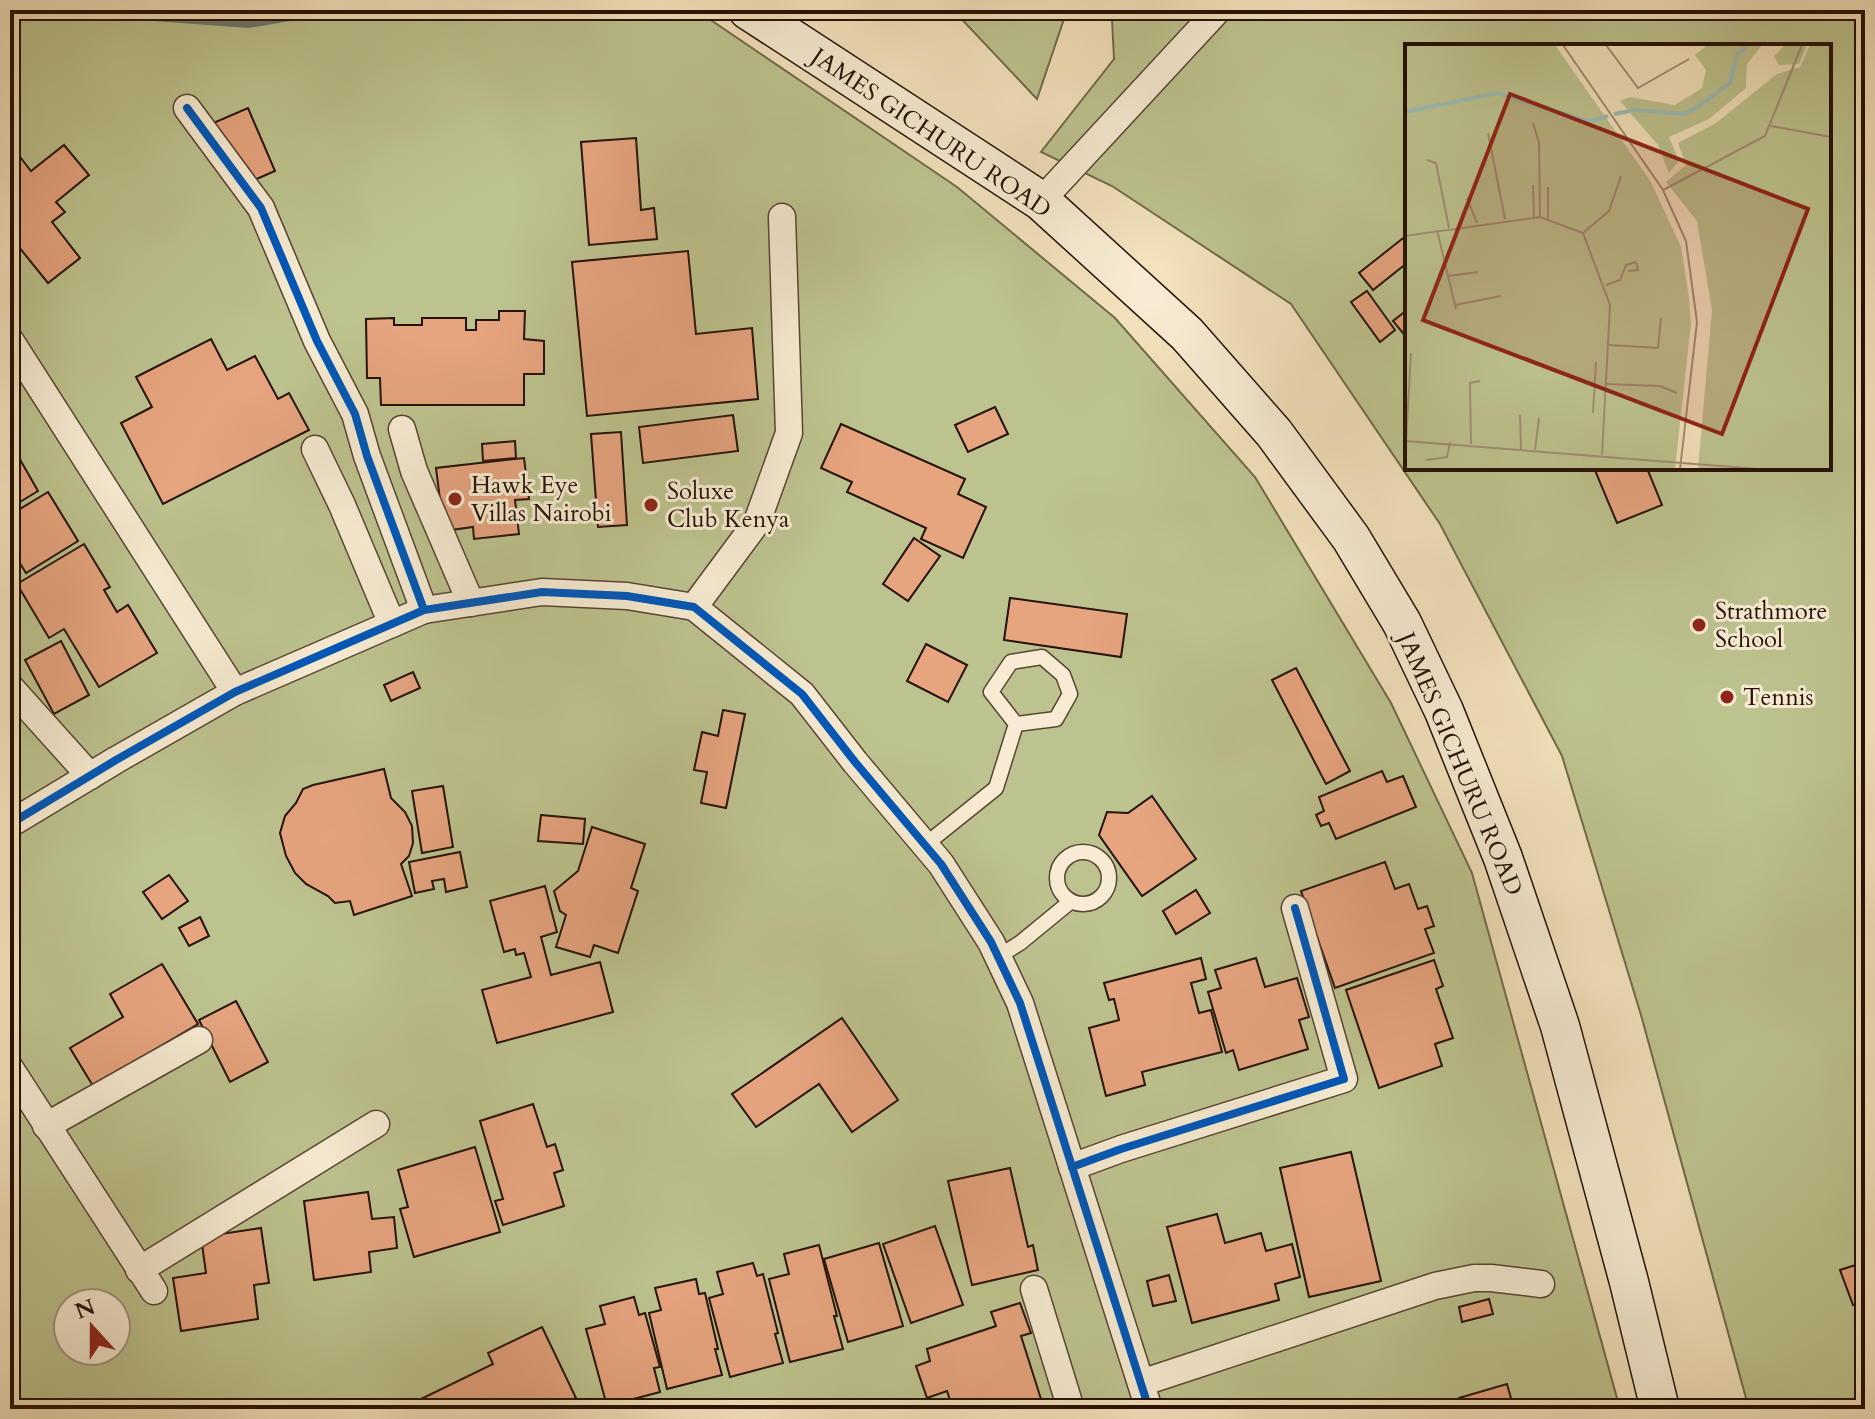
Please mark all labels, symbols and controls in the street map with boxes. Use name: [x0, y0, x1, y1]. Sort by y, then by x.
street label: JAMES GICHURU ROAD: [802, 39, 1057, 226]
inset map: [1405, 44, 1831, 470]
place label: Hawk Eye Villas Nairobi: [471, 469, 612, 530]
place label: Soluxe Club Kenya: [667, 475, 790, 536]
marker: Hawk Eye Villas Nairobi: [446, 490, 464, 508]
marker: Soluxe Club Kenya: [642, 496, 660, 514]
place label: Strathmore School: [1715, 595, 1827, 656]
marker: Strathmore School: [1690, 616, 1708, 634]
street label: JAMES GICHURU ROAD: [1388, 625, 1530, 901]
place label: Tennis: [1743, 681, 1814, 714]
marker: Tennis: [1718, 688, 1736, 706]
north arrow: [52, 1287, 132, 1367]
text: N: [71, 1292, 99, 1327]

